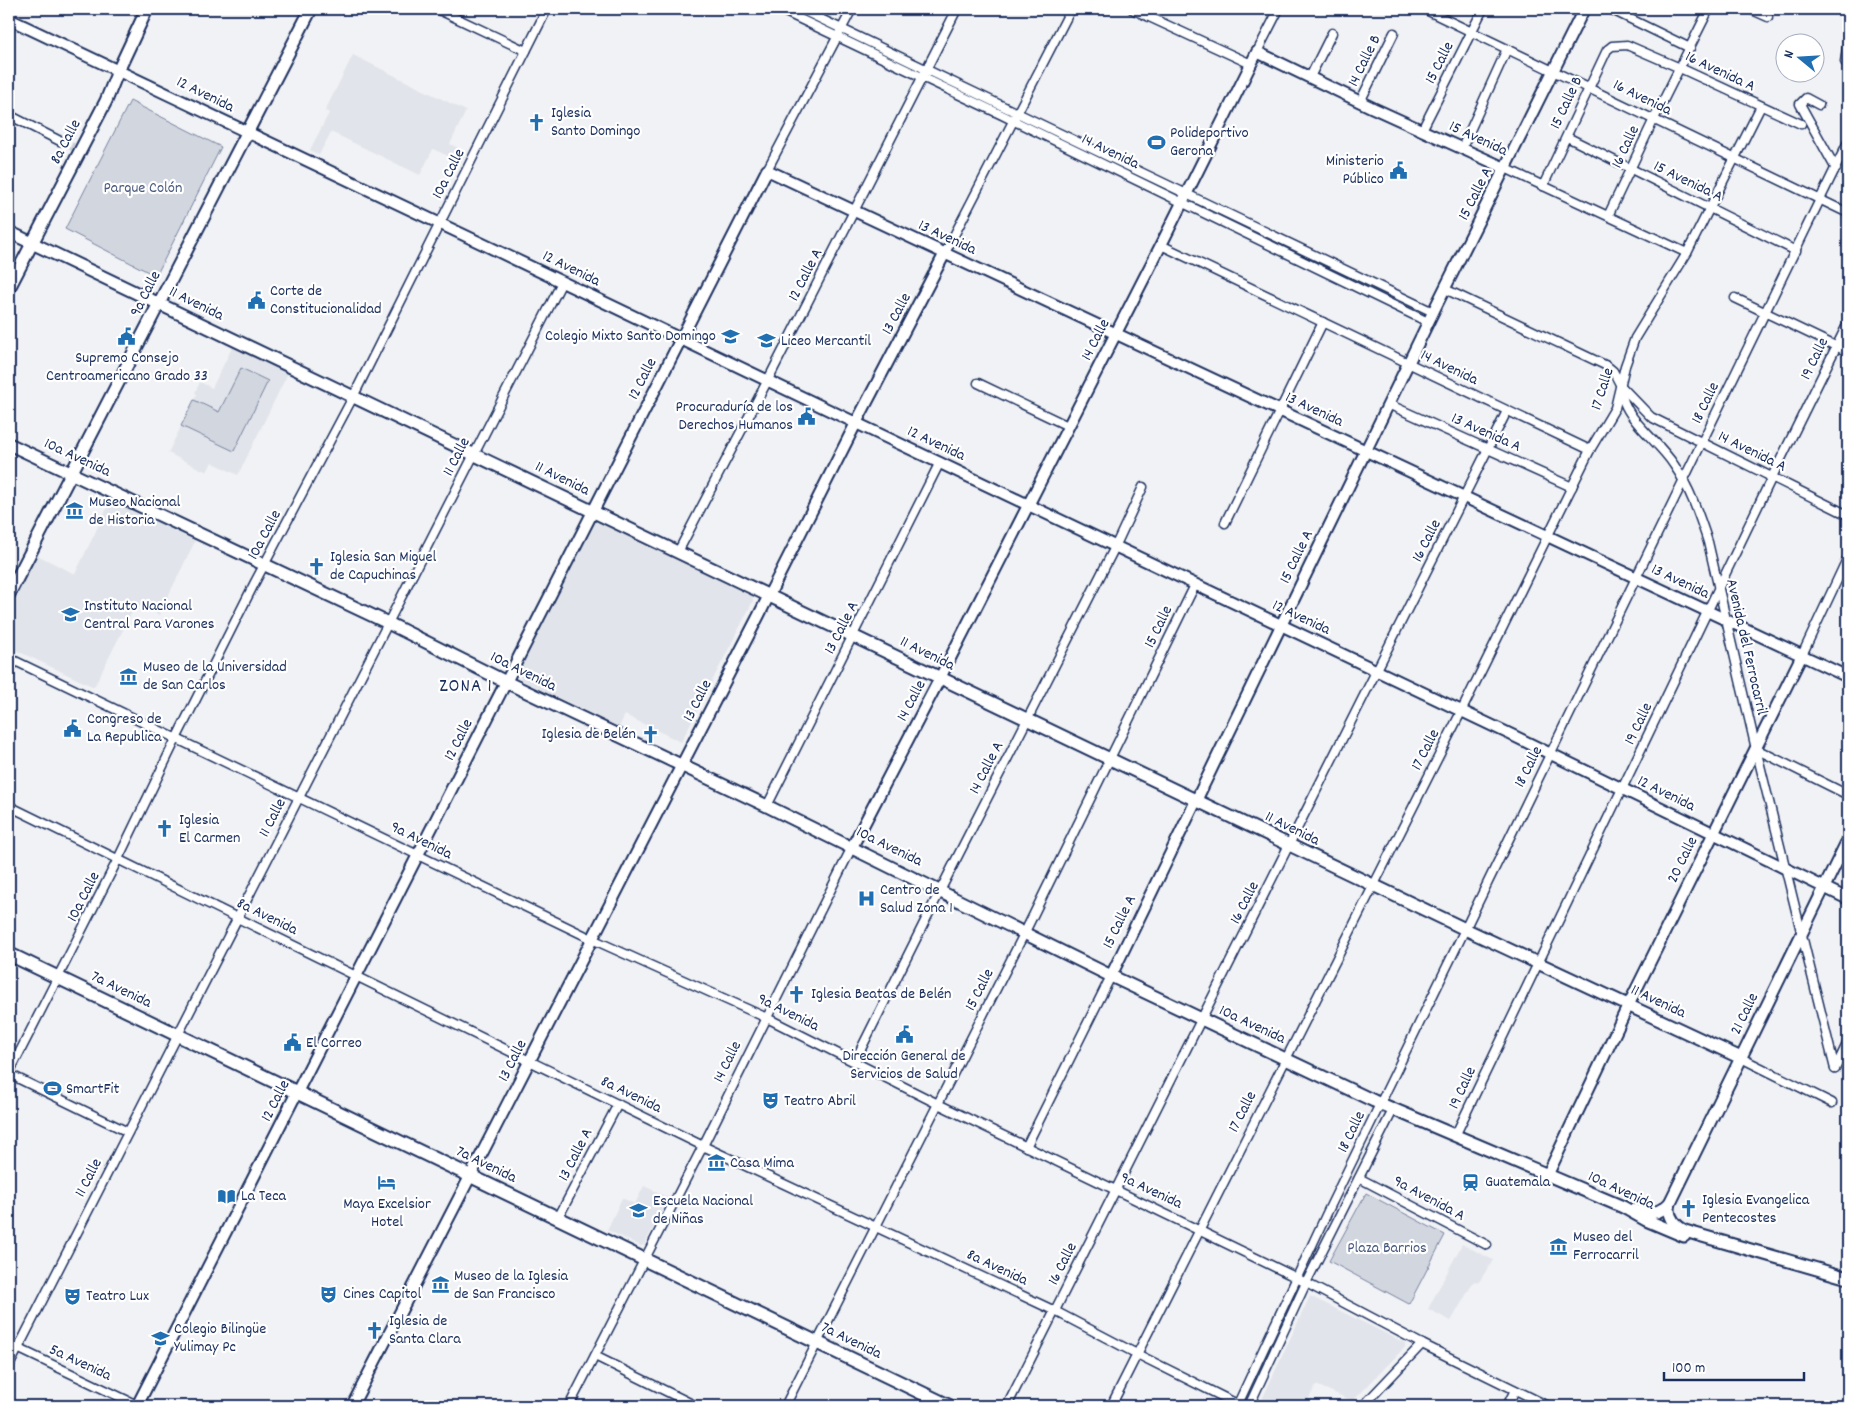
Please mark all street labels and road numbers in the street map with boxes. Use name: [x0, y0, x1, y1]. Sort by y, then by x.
street label: 14 Calle B: [1343, 31, 1387, 91]
street label: 15 Calle: [1420, 38, 1460, 88]
street label: 16 Avenida A: [1681, 46, 1759, 98]
street label: 12 Avenida: [172, 71, 238, 119]
street label: 15 Calle B: [1545, 73, 1589, 133]
street label: 16 Avenida: [1609, 74, 1676, 122]
street label: 15 Avenida: [1445, 115, 1512, 163]
street label: 8a Calle: [45, 116, 87, 168]
street label: 16 Calle: [1606, 122, 1646, 172]
street label: 14 Avenida: [1077, 128, 1143, 176]
street label: 10a Calle: [427, 145, 471, 203]
street label: 15 Avenida A: [1649, 155, 1727, 209]
street label: 15 Calle A: [1453, 163, 1499, 225]
street label: 13 Avenida: [914, 214, 980, 262]
street label: 12 Calle A: [783, 244, 829, 305]
street label: 12 Avenida: [538, 245, 604, 293]
street label: 9a Calle: [125, 267, 167, 321]
street label: 11 Avenida: [165, 281, 228, 327]
street label: 13 Calle: [876, 289, 918, 339]
street label: 14 Calle: [1076, 315, 1116, 365]
street label: 19 Calle: [1795, 334, 1835, 384]
street label: 14 Avenida: [1416, 344, 1482, 392]
street label: 12 Calle: [623, 354, 663, 404]
street label: 17 Calle: [1585, 365, 1621, 413]
street label: 18 Calle: [1686, 378, 1726, 428]
street label: 13 Avenida: [1281, 386, 1347, 434]
street label: 13 Avenida A: [1447, 407, 1525, 459]
street label: 12 Avenida: [903, 420, 969, 468]
street label: 14 Avenida A: [1714, 425, 1791, 479]
street label: 10a Avenida: [40, 433, 115, 484]
street label: 11 Calle: [438, 434, 476, 480]
street label: 11 Avenida: [531, 456, 594, 502]
street label: 10a Calle: [242, 506, 288, 564]
street label: 16 Calle: [1407, 516, 1447, 566]
street label: 15 Calle A: [1274, 526, 1320, 588]
street label: 13 Avenida: [1647, 558, 1713, 606]
street label: Avenida del Ferrocarril: [1719, 577, 1773, 718]
street label: 12 Avenida: [1268, 594, 1334, 642]
street label: 13 Calle A: [819, 597, 865, 659]
street label: 15 Calle: [1139, 602, 1179, 652]
street label: 11 Avenida: [896, 631, 959, 677]
street label: 10a Avenida: [486, 646, 560, 698]
street label: 13 Calle: [678, 676, 718, 726]
street label: 14 Calle: [892, 676, 932, 726]
street label: 19 Calle: [1619, 699, 1659, 749]
street label: 12 Calle: [439, 715, 479, 765]
street label: 17 Calle: [1406, 725, 1446, 775]
street label: 14 Calle A: [964, 737, 1010, 798]
street label: 18 Calle: [1509, 742, 1549, 792]
street label: 12 Avenida: [1633, 770, 1699, 818]
street label: 11 Calle: [254, 795, 292, 841]
street label: 11 Avenida: [1261, 806, 1324, 852]
street label: 9a Avenida: [386, 816, 456, 866]
street label: 10a Avenida: [852, 821, 926, 873]
street label: 20 Calle: [1662, 833, 1704, 887]
street label: 10a Calle: [62, 868, 106, 926]
street label: 16 Calle: [1225, 878, 1265, 928]
street label: 15 Calle A: [1097, 891, 1143, 953]
street label: 8a Avenida: [233, 892, 302, 942]
street label: 7a Avenida: [87, 965, 156, 1015]
street label: 15 Calle: [960, 965, 1000, 1015]
street label: 11 Avenida: [1627, 979, 1690, 1025]
street label: 9a Avenida: [753, 988, 823, 1038]
street label: 21 Calle: [1725, 989, 1765, 1039]
street label: 10a Avenida: [1215, 1000, 1290, 1051]
street label: 13 Calle: [493, 1036, 533, 1086]
street label: 14 Calle: [708, 1037, 748, 1087]
street label: 19 Calle: [1443, 1063, 1483, 1113]
street label: 8a Avenida: [597, 1070, 666, 1120]
street label: 12 Calle: [256, 1076, 296, 1126]
street label: 17 Calle: [1223, 1087, 1263, 1137]
street label: 18 Calle: [1332, 1107, 1372, 1157]
street label: 13 Calle A: [553, 1124, 599, 1186]
street label: 7a Avenida: [452, 1140, 521, 1190]
street label: 11 Calle: [70, 1155, 108, 1201]
street label: 10a Avenida: [1584, 1166, 1659, 1217]
street label: 9a Avenida: [1116, 1167, 1186, 1216]
street label: 9a Avenida A: [1389, 1170, 1469, 1228]
street label: 16 Calle: [1043, 1239, 1083, 1289]
street label: 8a Avenida: [963, 1244, 1032, 1292]
street label: 7a Avenida: [817, 1316, 886, 1366]
street label: 5a Avenida: [45, 1339, 115, 1388]

